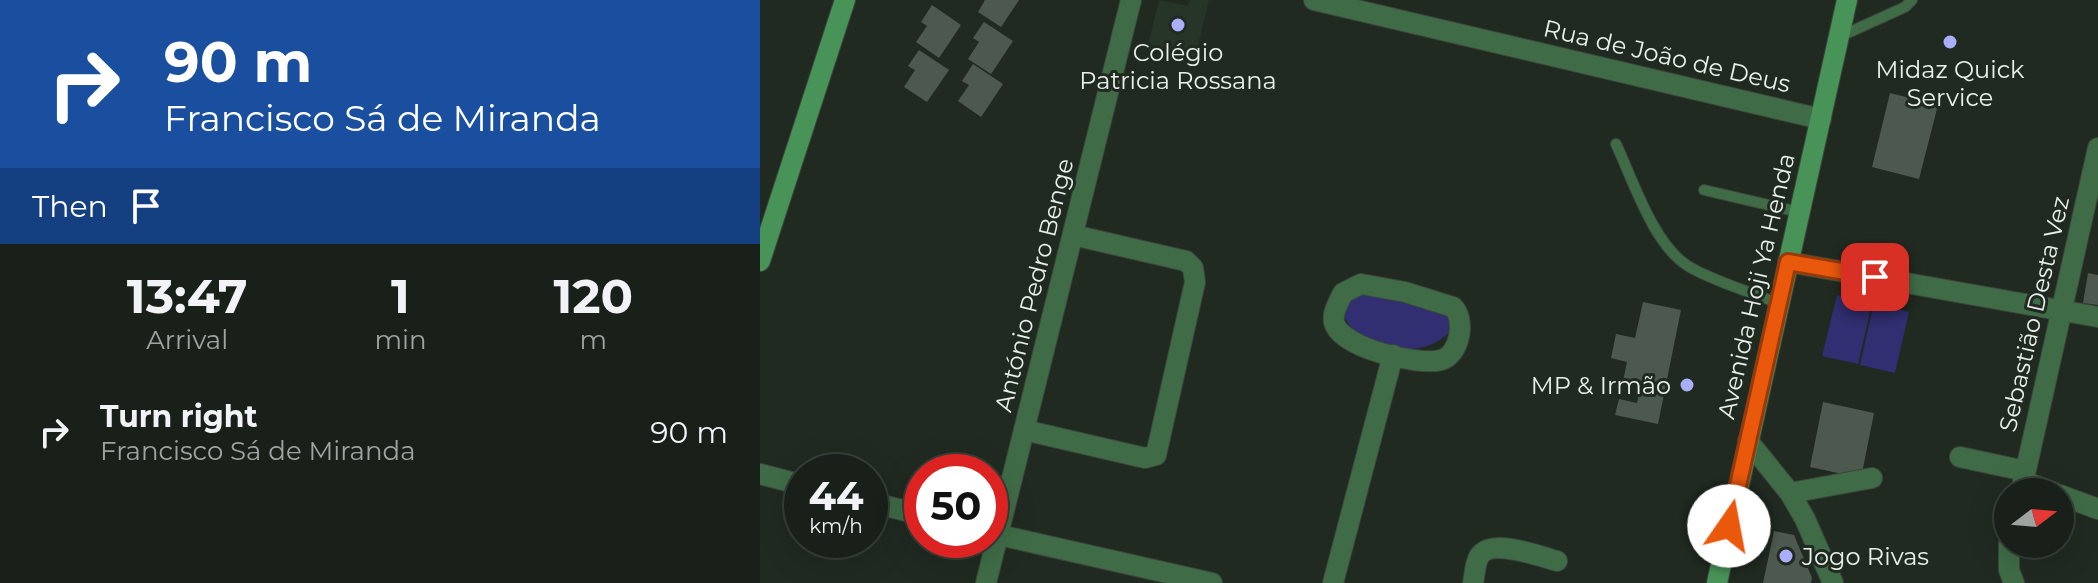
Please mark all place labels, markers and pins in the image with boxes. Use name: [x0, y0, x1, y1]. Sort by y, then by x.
marker: Colégio Patricia Rossana: [1169, 16, 1187, 34]
marker: Midaz Quick Service: [1941, 33, 1959, 51]
place label: Colégio Patricia Rossana: [1079, 38, 1277, 95]
place label: Midaz Quick Service: [1876, 55, 2025, 112]
pin: [1841, 243, 1909, 311]
place label: MP & Irmão: [1531, 371, 1671, 400]
marker: MP & Irmão: [1678, 376, 1696, 394]
place label: Jogo Rivas: [1801, 542, 1929, 571]
marker: Jogo Rivas: [1777, 547, 1795, 565]

